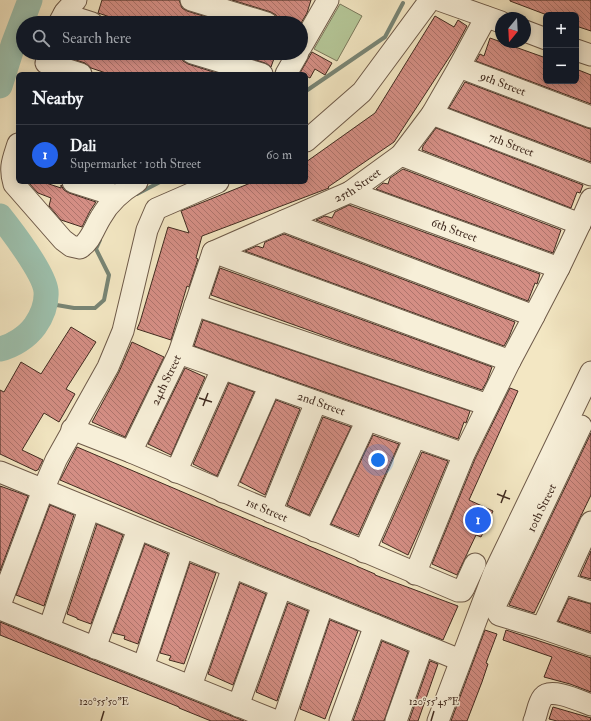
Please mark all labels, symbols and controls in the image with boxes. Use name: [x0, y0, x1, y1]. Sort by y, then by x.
north arrow: [495, 12, 531, 48]
map controls: [543, 12, 579, 84]
button: +: [543, 12, 579, 48]
search box: [16, 16, 308, 60]
icon: search: [30, 27, 52, 49]
text: Search here: [62, 29, 131, 48]
button: −: [543, 48, 579, 84]
street label: 9th Street: [477, 68, 528, 99]
text: Nearby: [32, 88, 83, 109]
street label: 7th Street: [487, 129, 536, 160]
text: Dali: [70, 137, 96, 156]
text: 1: [43, 147, 47, 163]
text: 60 m: [266, 147, 292, 163]
text: Supermarket · 10th Street: [70, 156, 201, 172]
street label: 25th Street: [332, 165, 384, 206]
street label: 6th Street: [429, 215, 479, 245]
street label: 24th Street: [147, 352, 185, 408]
street label: 2nd Street: [295, 388, 347, 419]
your location: [368, 450, 388, 470]
street label: 10th Street: [524, 481, 560, 535]
street label: 1st Street: [244, 494, 290, 525]
pin: 1: [465, 505, 491, 535]
text: 120°55'50"E: [79, 696, 129, 708]
text: 120°55'45"E: [409, 696, 459, 708]

